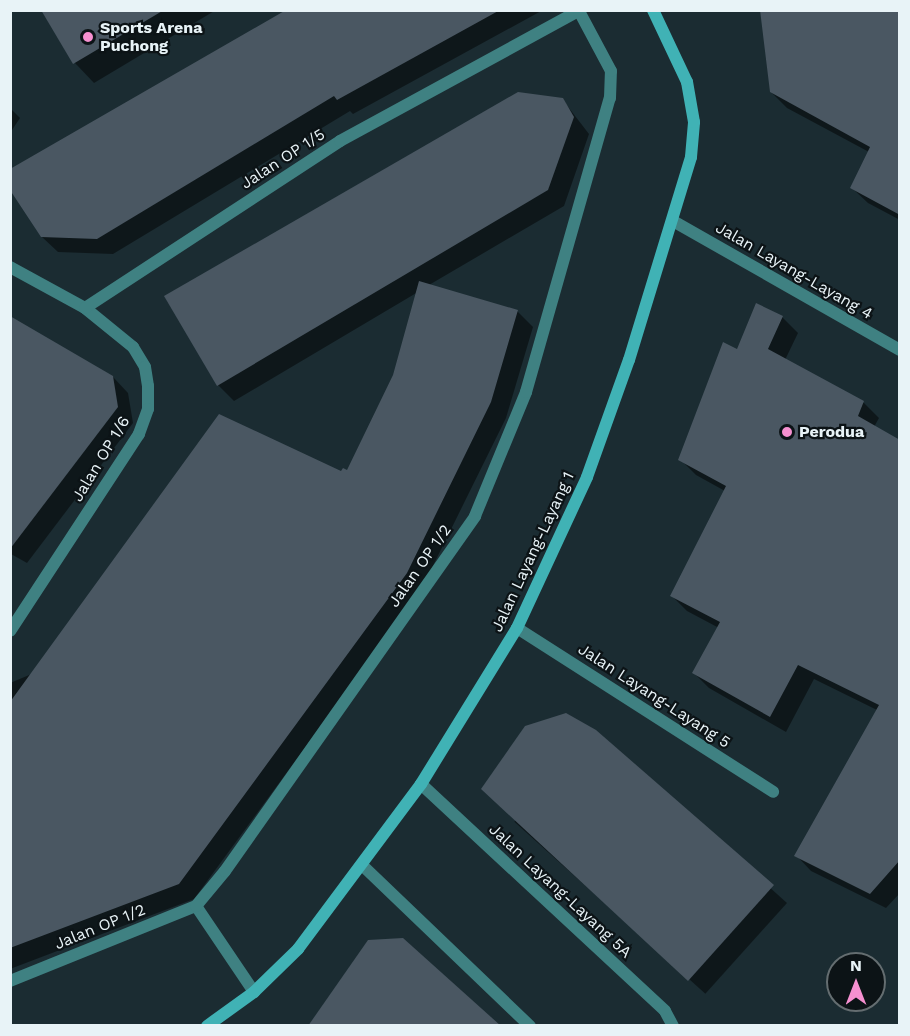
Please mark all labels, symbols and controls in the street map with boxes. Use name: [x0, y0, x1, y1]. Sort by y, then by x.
place label: Sports Arena Puchong: [100, 18, 203, 56]
marker: Sports Arena Puchong: [81, 30, 95, 44]
street label: Jalan OP 1/5: [237, 125, 329, 193]
street label: Jalan Layang-Layang 4: [712, 218, 876, 324]
street label: Jalan OP 1/6: [68, 412, 134, 506]
place label: Perodua: [799, 422, 864, 442]
marker: Perodua: [780, 425, 794, 439]
street label: Jalan Layang-Layang 1: [487, 469, 579, 635]
street label: Jalan OP 1/2: [384, 521, 456, 611]
street label: Jalan Layang-Layang 5: [574, 640, 734, 752]
street label: Jalan Layang-Layang 5A: [485, 820, 635, 962]
street label: Jalan OP 1/2: [51, 900, 149, 954]
north arrow: [826, 952, 886, 1012]
text: N: [850, 956, 862, 975]

